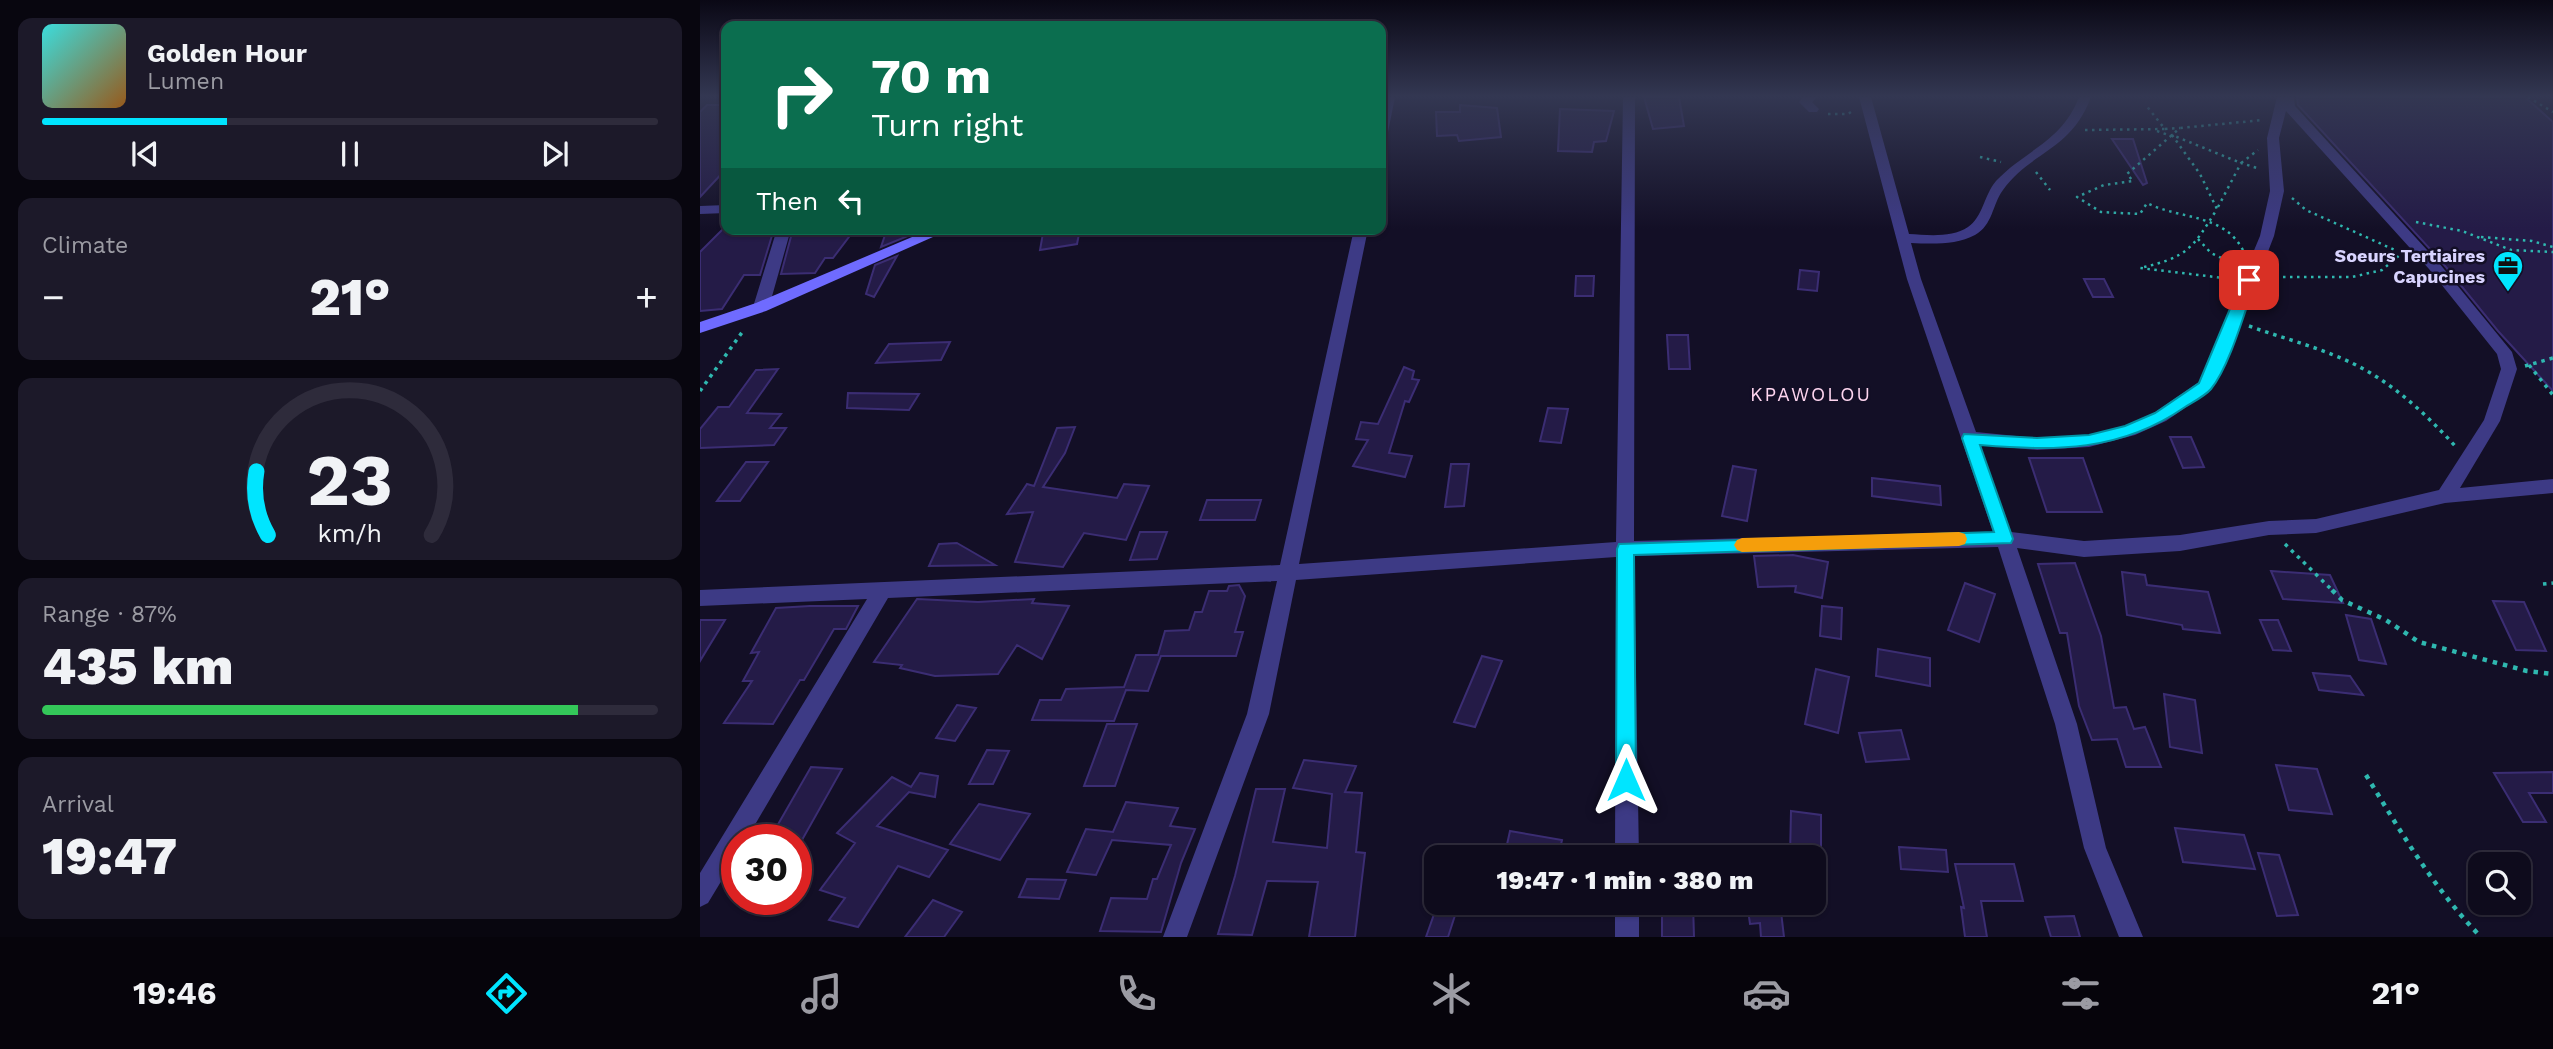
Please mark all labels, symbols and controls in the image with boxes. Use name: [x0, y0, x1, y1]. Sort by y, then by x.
text: Golden Hour: [147, 38, 307, 68]
text: 70 m: [871, 47, 991, 105]
icon: right: [756, 49, 847, 140]
text: Lumen: [147, 68, 224, 95]
text: Turn right: [871, 106, 1023, 144]
icon: previous: [126, 135, 164, 173]
icon: pause: [331, 135, 369, 173]
icon: next: [536, 135, 574, 173]
icon: left: [832, 182, 870, 220]
text: Then: [756, 186, 818, 216]
text: Climate: [42, 232, 128, 259]
place label: Soeurs Tertiaires Capucines: [2335, 245, 2485, 287]
office icon: Soeurs Tertiaires Capucines: [2491, 249, 2525, 293]
pin: [2219, 250, 2279, 310]
icon: arrive: [2230, 261, 2268, 299]
text: 21°: [310, 267, 390, 328]
text: −: [42, 275, 65, 319]
text: +: [635, 275, 658, 319]
district label: KPAWOLOU: [1750, 383, 1872, 406]
text: 23: [307, 437, 393, 523]
text: km/h: [318, 518, 382, 547]
text: Range · 87%: [42, 601, 177, 628]
text: 435 km: [42, 636, 234, 697]
position arrow: [1589, 743, 1663, 817]
text: Arrival: [42, 791, 114, 818]
speed limit sign: 30: [721, 824, 812, 915]
text: 19:47: [42, 826, 177, 887]
map controls: [2468, 852, 2531, 915]
button: search: [2468, 852, 2531, 915]
text: 19:47 · 1 min · 380 m: [1497, 865, 1753, 895]
icon: directions: [482, 969, 531, 1018]
icon: music: [797, 969, 846, 1018]
icon: phone: [1112, 969, 1161, 1018]
icon: climate: [1427, 969, 1476, 1018]
icon: car: [1742, 969, 1791, 1018]
icon: filters: [2056, 969, 2105, 1018]
text: 19:46: [133, 974, 216, 1012]
text: 21°: [2371, 974, 2420, 1012]

